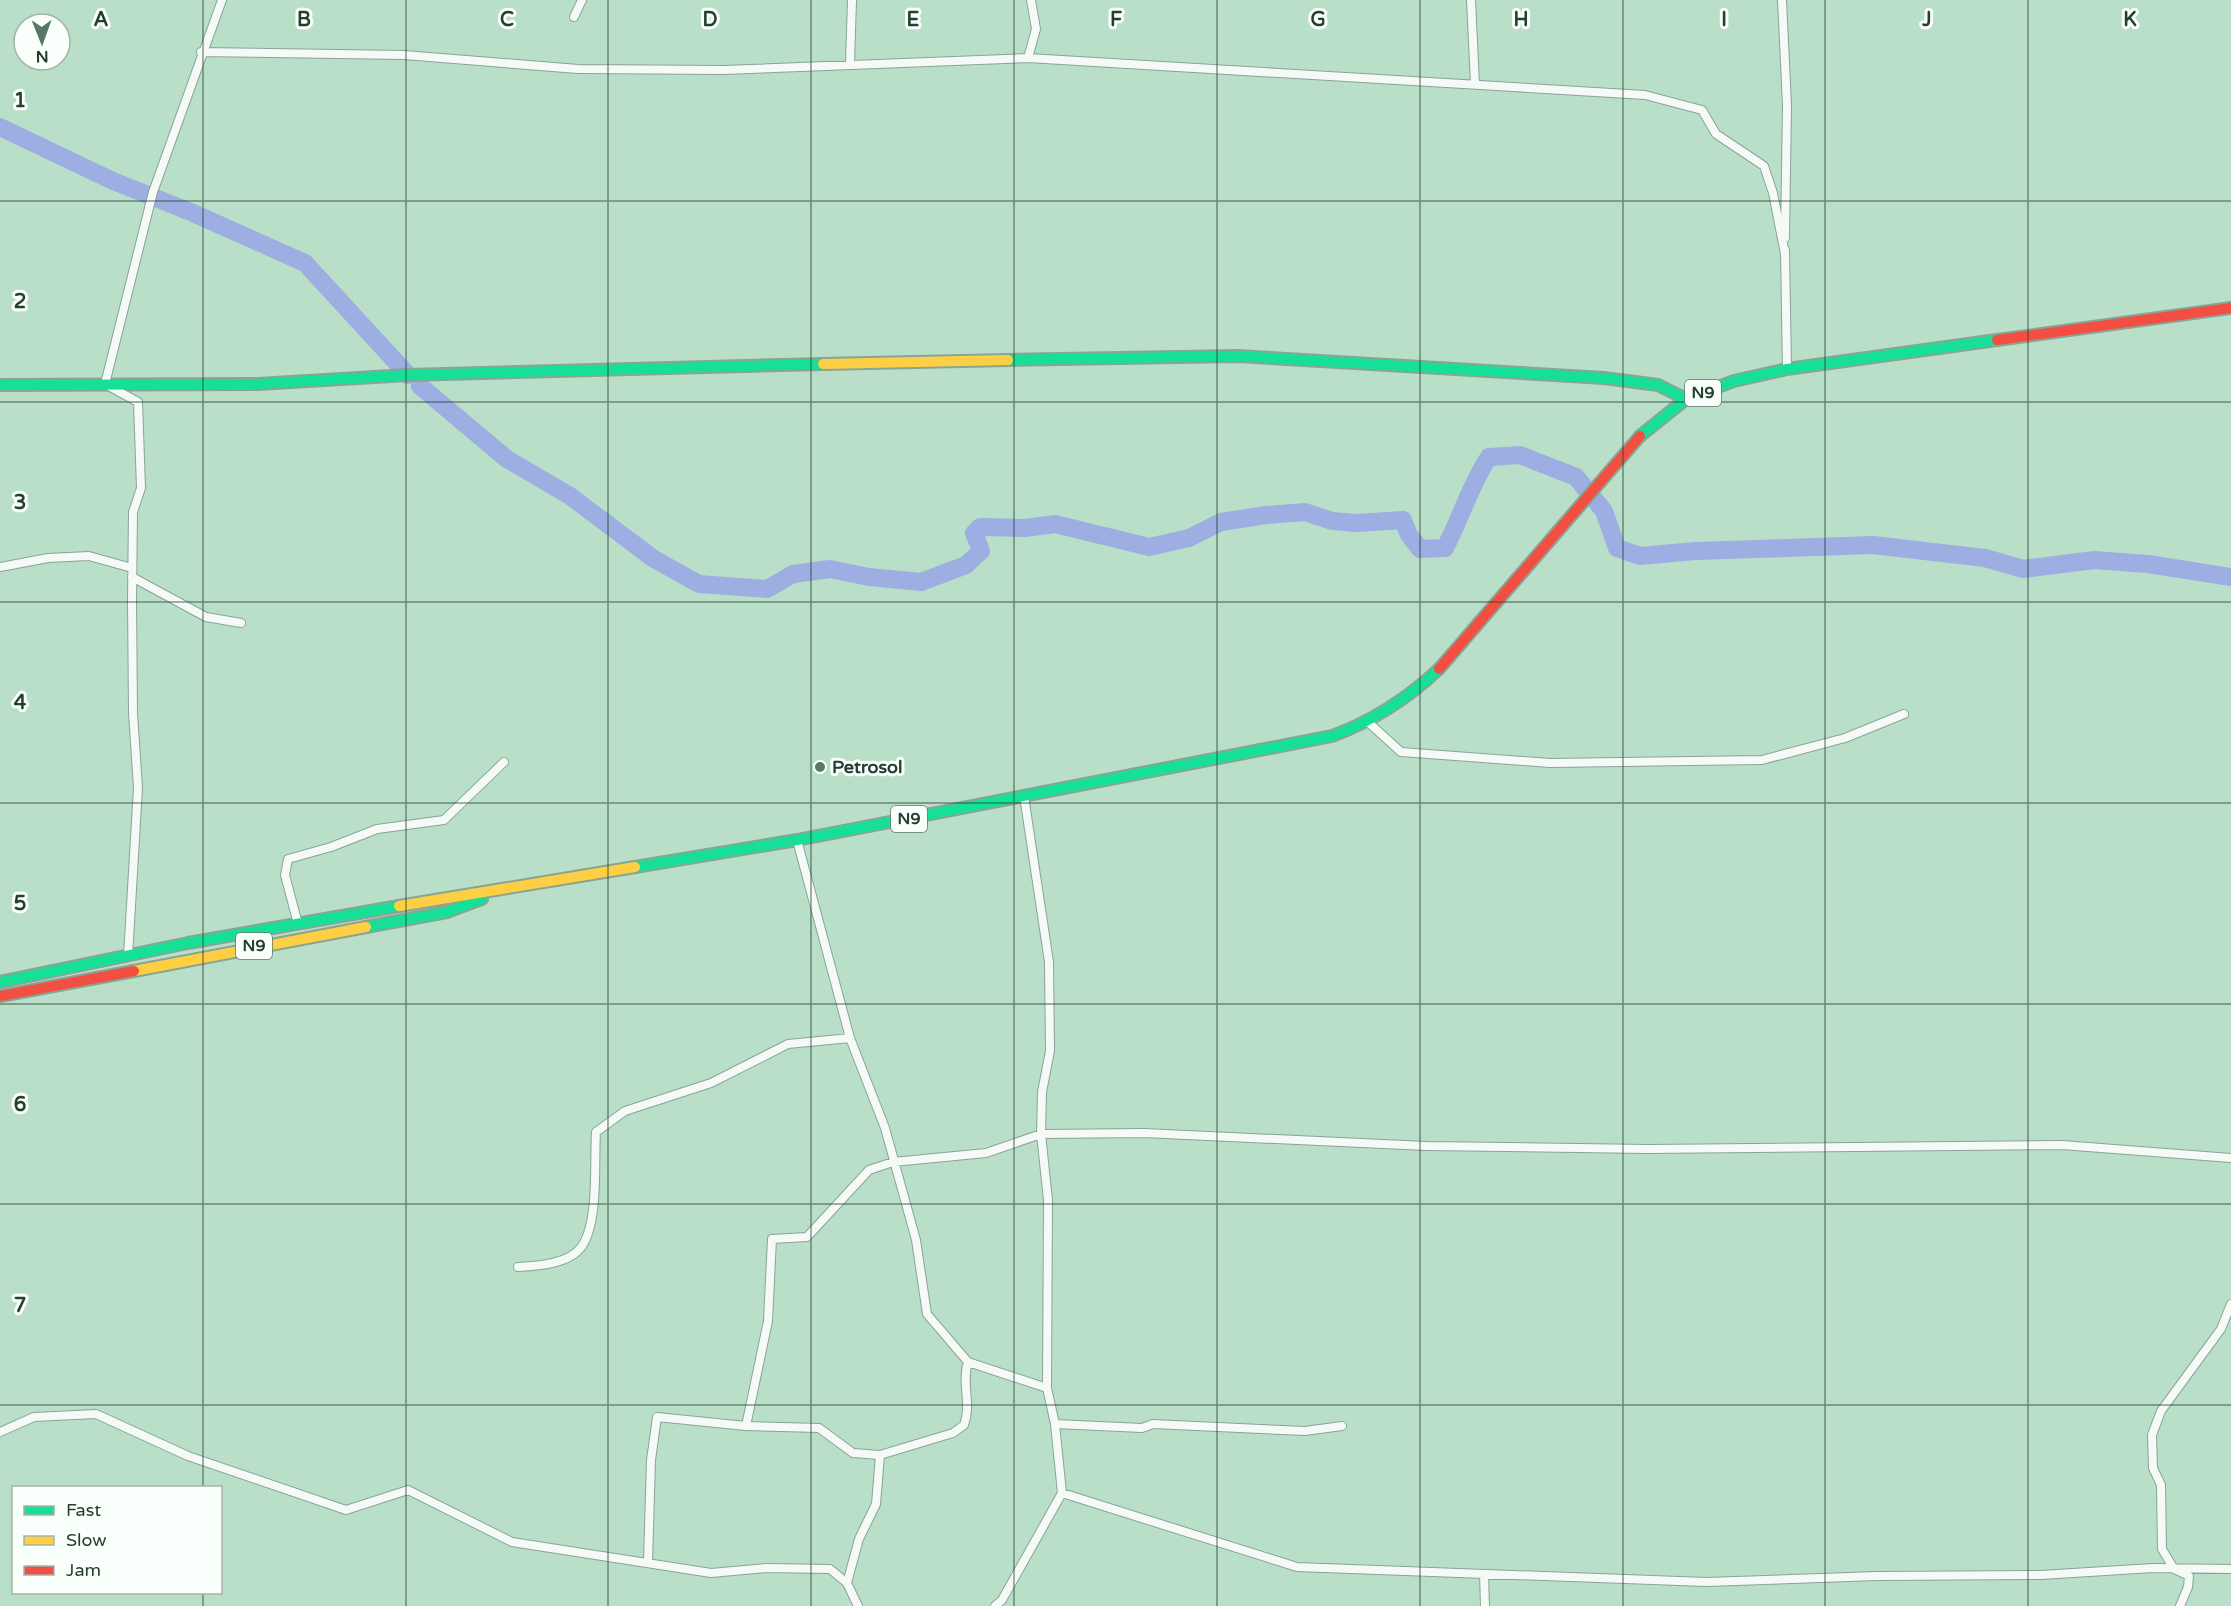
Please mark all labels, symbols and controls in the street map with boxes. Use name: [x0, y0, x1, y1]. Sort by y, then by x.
text: A: [94, 8, 109, 32]
text: B: [297, 8, 311, 32]
text: C: [500, 8, 514, 32]
text: D: [702, 8, 718, 32]
text: E: [907, 8, 920, 32]
text: F: [1110, 8, 1122, 32]
text: G: [1310, 8, 1326, 32]
text: H: [1513, 8, 1529, 32]
text: I: [1721, 8, 1727, 32]
text: J: [1921, 8, 1932, 32]
text: K: [2123, 8, 2137, 32]
north arrow: [12, 12, 72, 72]
text: N: [36, 46, 49, 66]
text: 1: [14, 89, 26, 113]
text: 2: [14, 290, 26, 314]
road number: N9: [1685, 380, 1721, 406]
text: 3: [14, 491, 26, 515]
text: 4: [14, 691, 27, 715]
place label: Petrosol: [832, 756, 903, 778]
marker: Petrosol: [813, 760, 827, 774]
road number: N9: [891, 806, 927, 832]
text: 5: [14, 892, 26, 916]
road number: N9: [236, 933, 272, 959]
text: 6: [14, 1093, 26, 1117]
text: 7: [14, 1294, 26, 1318]
legend: [12, 1486, 222, 1594]
text: Fast: [66, 1499, 101, 1521]
text: Slow: [66, 1529, 107, 1551]
text: Jam: [66, 1559, 101, 1581]

